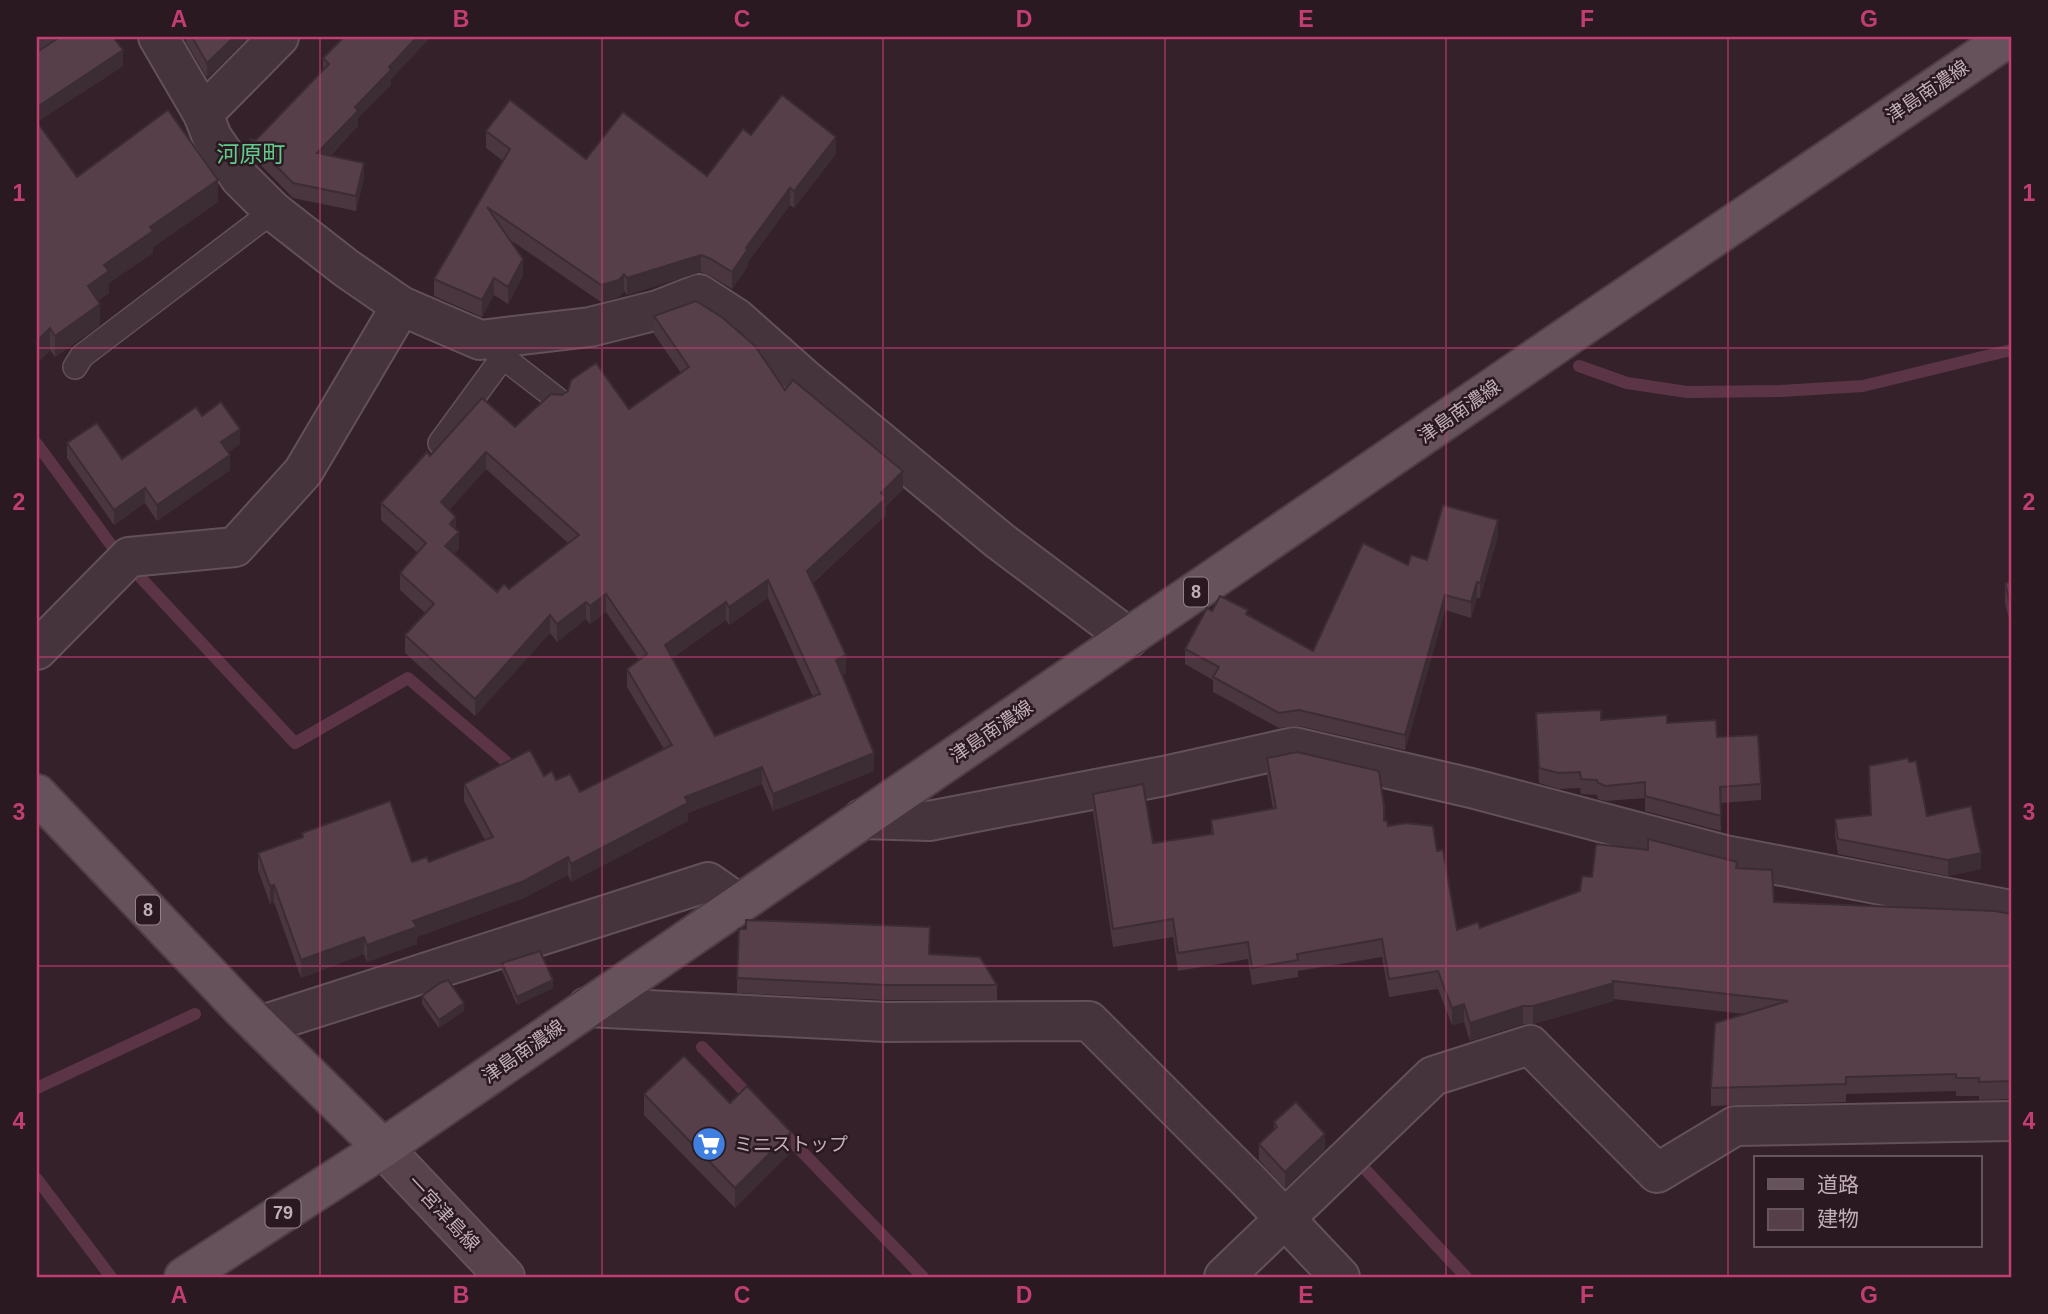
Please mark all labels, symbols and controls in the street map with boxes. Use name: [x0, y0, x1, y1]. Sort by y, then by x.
text: A: [171, 6, 187, 32]
text: B: [453, 6, 469, 32]
text: C: [734, 6, 750, 32]
text: D: [1016, 6, 1032, 32]
text: E: [1298, 6, 1314, 32]
text: F: [1580, 6, 1594, 32]
text: G: [1860, 6, 1878, 32]
street label: 津島南濃線: [1882, 56, 1973, 127]
district label: 河原町: [217, 141, 286, 167]
text: 1: [13, 180, 26, 206]
text: 1: [2023, 180, 2036, 206]
street label: 津島南濃線: [1414, 376, 1504, 447]
text: 2: [13, 489, 25, 515]
text: 2: [2023, 489, 2035, 515]
road number: 8: [1184, 578, 1208, 606]
street label: 津島南濃線: [946, 696, 1037, 767]
text: 3: [13, 799, 25, 825]
text: 3: [2023, 799, 2035, 825]
road number: 8: [136, 896, 160, 925]
street label: 津島南濃線: [478, 1016, 568, 1087]
text: 4: [13, 1108, 26, 1134]
text: 4: [2023, 1108, 2036, 1134]
supermarket icon: ミニストップ: [690, 1125, 728, 1163]
place label: ミニストップ: [734, 1134, 848, 1155]
legend: [1754, 1156, 1982, 1248]
street label: 一宮津島線: [404, 1171, 484, 1255]
text: 道路: [1817, 1173, 1859, 1196]
road number: 79: [266, 1198, 300, 1228]
text: 建物: [1817, 1207, 1859, 1230]
text: A: [171, 1282, 187, 1308]
text: B: [453, 1282, 469, 1308]
text: C: [734, 1282, 750, 1308]
text: D: [1016, 1282, 1032, 1308]
text: E: [1298, 1282, 1314, 1308]
text: F: [1580, 1282, 1594, 1308]
text: G: [1860, 1282, 1878, 1308]

